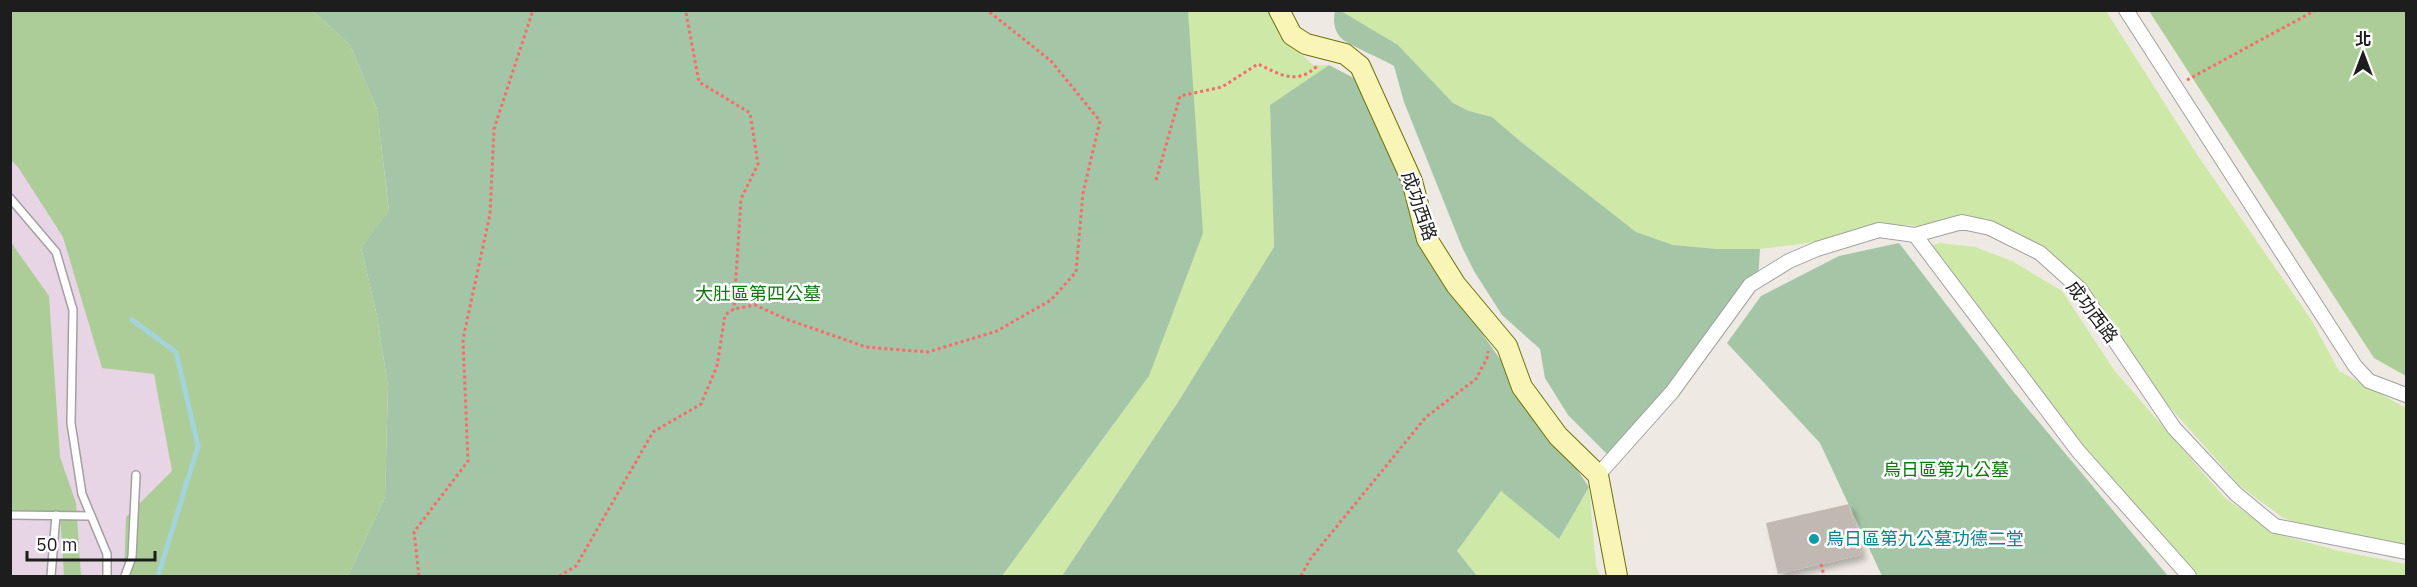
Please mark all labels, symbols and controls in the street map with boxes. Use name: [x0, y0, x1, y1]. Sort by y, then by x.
north arrow: [2333, 24, 2393, 84]
text: 北: [2355, 29, 2371, 49]
street label: 成功西路: [1397, 168, 1442, 244]
street label: 成功西路: [2062, 276, 2123, 347]
park label: 大肚區第四公墓: [695, 282, 821, 305]
park label: 烏日區第九公墓: [1883, 458, 2009, 481]
scale bar: [27, 524, 154, 562]
place label: 烏日區第九公墓功德二堂: [1826, 527, 2024, 550]
marker: 烏日區第九公墓功德二堂: [1807, 532, 1821, 546]
text: 50 m: [36, 533, 78, 556]

